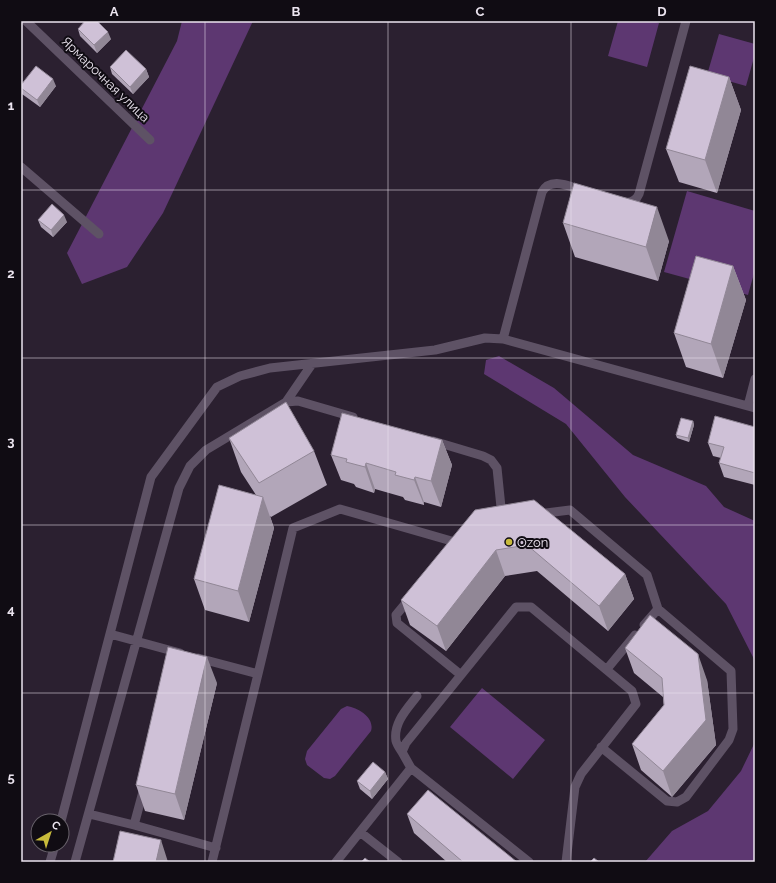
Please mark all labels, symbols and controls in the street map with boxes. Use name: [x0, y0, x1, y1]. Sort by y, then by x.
text: A: [110, 4, 119, 19]
text: B: [292, 4, 301, 19]
text: C: [476, 4, 485, 19]
text: D: [657, 4, 667, 19]
street label: Ярмарочная улица: [59, 34, 153, 125]
text: 1: [8, 98, 15, 113]
text: 2: [7, 266, 15, 281]
text: 3: [7, 434, 15, 449]
place label: Ozon: [517, 535, 548, 550]
marker: Ozon: [504, 537, 514, 547]
text: 4: [7, 602, 15, 617]
text: 5: [7, 770, 15, 785]
north arrow: [30, 813, 70, 853]
text: С: [49, 818, 63, 833]

